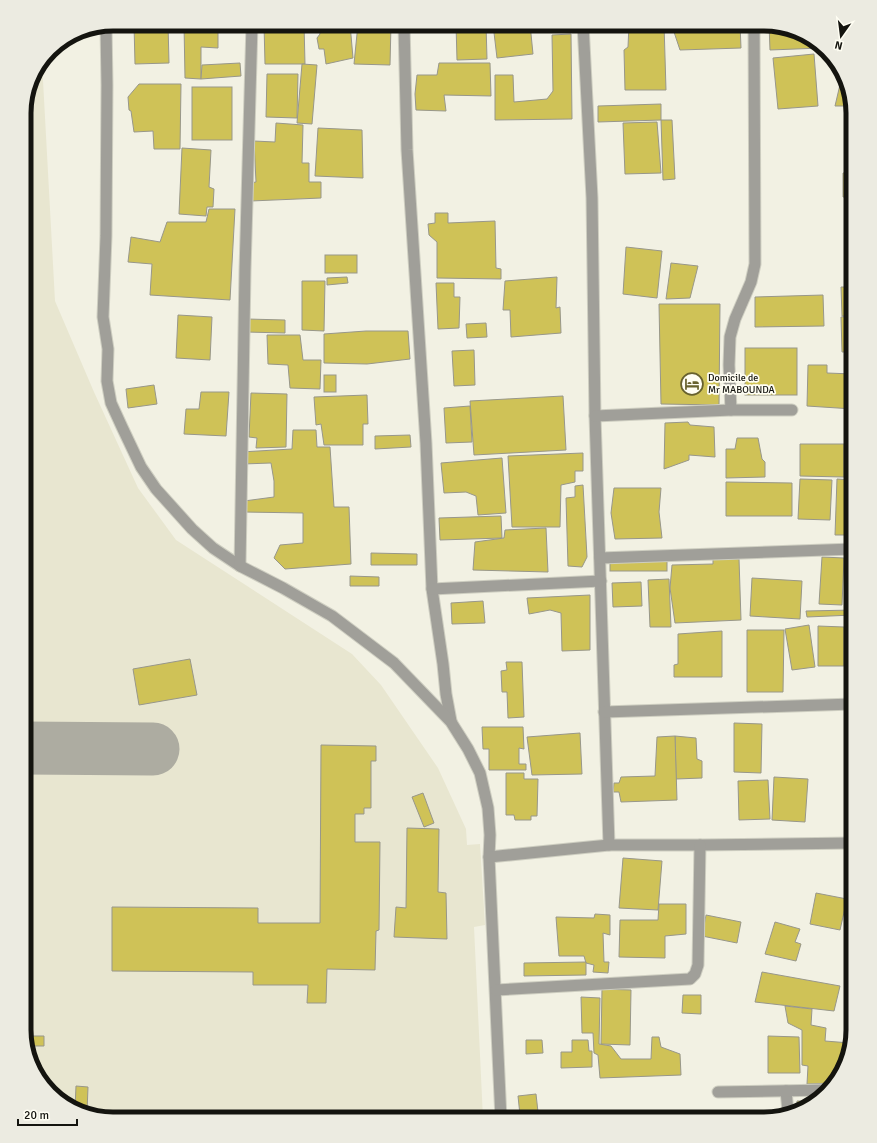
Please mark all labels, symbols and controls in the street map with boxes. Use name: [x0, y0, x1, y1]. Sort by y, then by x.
north arrow: [821, 16, 861, 56]
text: N: [833, 38, 844, 52]
hotel icon: Domicile de Mr MABOUNDA: [679, 371, 705, 397]
place label: Domicile de Mr MABOUNDA: [708, 372, 775, 396]
scale bar: [18, 1101, 77, 1127]
text: 20 m: [24, 1108, 49, 1123]

